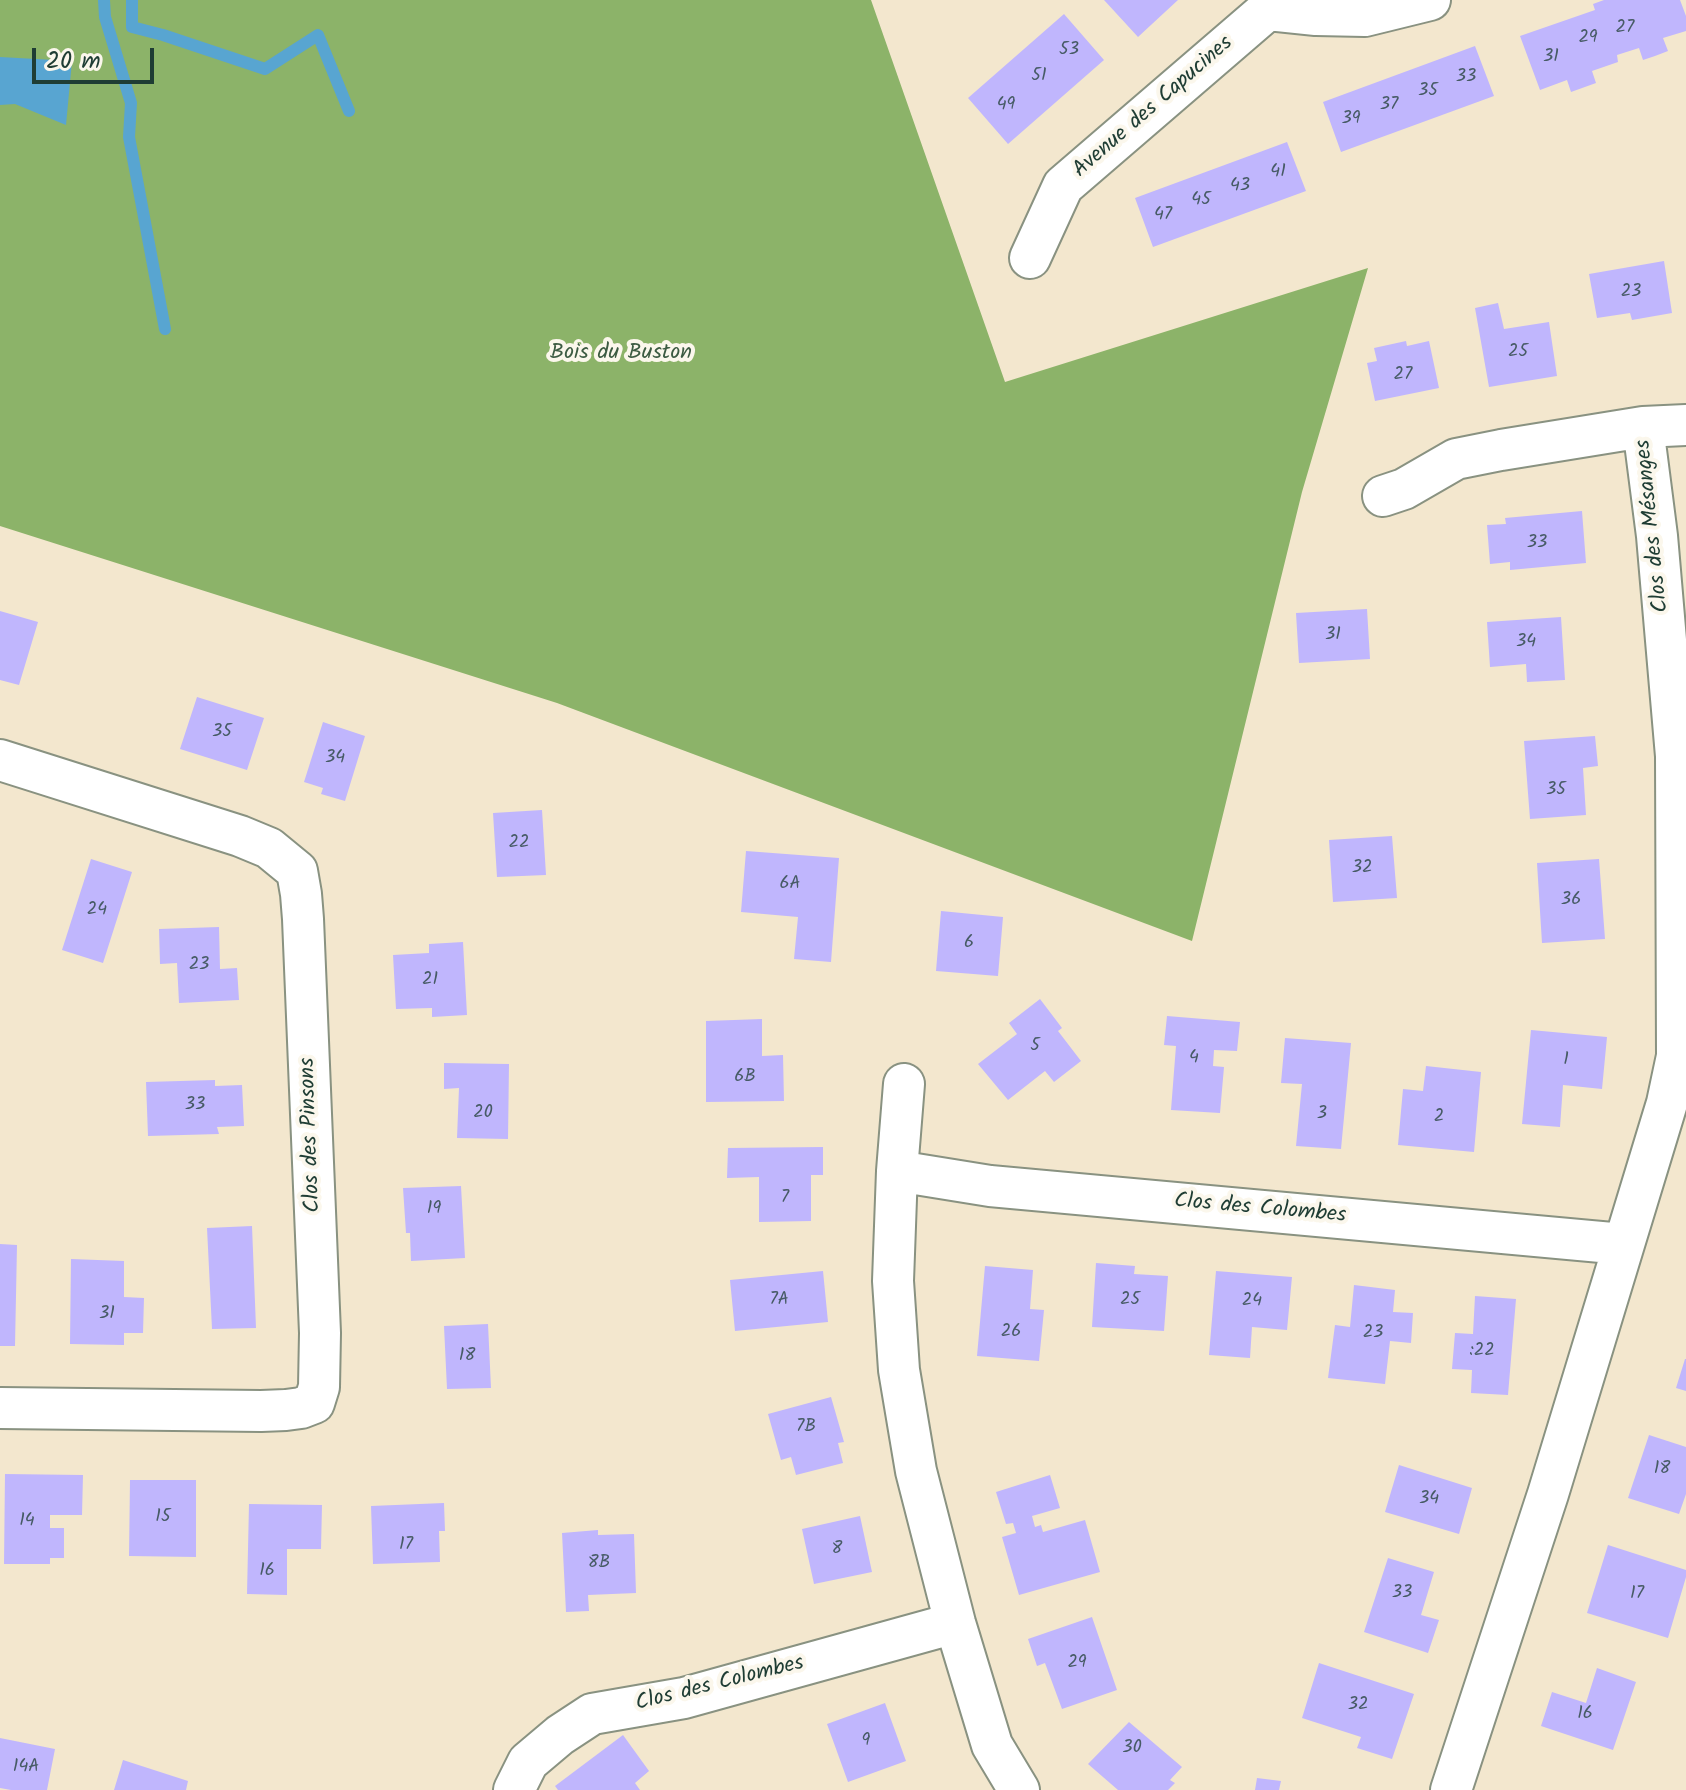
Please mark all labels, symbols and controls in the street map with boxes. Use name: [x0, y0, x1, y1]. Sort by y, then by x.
house number: 27: [1616, 18, 1634, 40]
house number: 29: [1578, 28, 1598, 50]
street label: Avenue des Capucines: [1069, 31, 1239, 185]
scale bar: [36, 32, 158, 82]
house number: 53: [1059, 40, 1079, 62]
text: 20 m: [46, 42, 101, 81]
house number: 31: [1543, 47, 1559, 69]
house number: 51: [1031, 66, 1047, 88]
house number: 33: [1456, 67, 1476, 89]
house number: 35: [1418, 81, 1438, 103]
house number: 49: [997, 95, 1015, 117]
house number: 37: [1380, 95, 1398, 117]
house number: 39: [1341, 109, 1361, 131]
house number: 41: [1270, 162, 1286, 184]
house number: 43: [1230, 176, 1250, 198]
house number: 45: [1191, 190, 1211, 212]
house number: 47: [1154, 205, 1172, 227]
house number: 23: [1621, 282, 1641, 304]
park label: Bois du Buston: [550, 341, 692, 367]
house number: 25: [1508, 342, 1528, 364]
house number: 27: [1394, 365, 1412, 387]
street label: Clos des Mésanges: [1632, 438, 1676, 614]
house number: 33: [1527, 533, 1547, 555]
house number: 31: [1325, 625, 1341, 647]
house number: 34: [1516, 632, 1536, 654]
house number: 35: [212, 722, 232, 744]
house number: 34: [325, 748, 345, 770]
house number: 35: [1546, 780, 1566, 802]
house number: 22: [509, 833, 529, 855]
house number: 32: [1352, 858, 1372, 880]
house number: 6A: [780, 874, 800, 896]
house number: 36: [1561, 890, 1581, 912]
house number: 24: [87, 900, 107, 922]
house number: 6: [964, 933, 974, 955]
house number: 23: [189, 955, 209, 977]
house number: 21: [422, 970, 438, 992]
house number: 5: [1030, 1036, 1040, 1058]
house number: 4: [1189, 1048, 1199, 1070]
house number: 1: [1563, 1050, 1569, 1072]
street label: Clos des Pinsons: [296, 1057, 328, 1213]
house number: 6B: [734, 1067, 756, 1089]
house number: 33: [185, 1095, 205, 1117]
house number: 20: [473, 1103, 493, 1125]
house number: 3: [1317, 1104, 1327, 1126]
house number: 2: [1434, 1107, 1444, 1129]
house number: 7: [781, 1188, 789, 1210]
street label: Clos des Colombes: [1173, 1189, 1347, 1231]
house number: 19: [427, 1199, 441, 1221]
house number: 7A: [769, 1290, 789, 1312]
house number: 25: [1120, 1290, 1140, 1312]
house number: 24: [1242, 1291, 1262, 1313]
house number: 31: [99, 1304, 115, 1326]
house number: 26: [1001, 1322, 1021, 1344]
house number: 23: [1363, 1323, 1383, 1345]
house number: :22: [1469, 1341, 1495, 1363]
house number: 18: [459, 1346, 475, 1368]
house number: 7B: [796, 1417, 816, 1439]
house number: 18: [1654, 1459, 1670, 1481]
house number: 34: [1419, 1489, 1439, 1511]
house number: 15: [155, 1507, 171, 1529]
house number: 14: [19, 1511, 35, 1533]
house number: 17: [399, 1535, 413, 1557]
house number: 8: [832, 1539, 842, 1561]
house number: 8B: [588, 1553, 610, 1575]
house number: 16: [259, 1561, 275, 1583]
house number: 33: [1392, 1583, 1412, 1605]
house number: 17: [1630, 1584, 1644, 1606]
street label: Clos des Colombes: [633, 1651, 807, 1719]
house number: 29: [1067, 1653, 1087, 1675]
house number: 32: [1348, 1695, 1368, 1717]
house number: 16: [1577, 1704, 1593, 1726]
house number: 9: [862, 1731, 870, 1753]
house number: 30: [1122, 1738, 1142, 1760]
house number: 14A: [13, 1757, 39, 1779]

